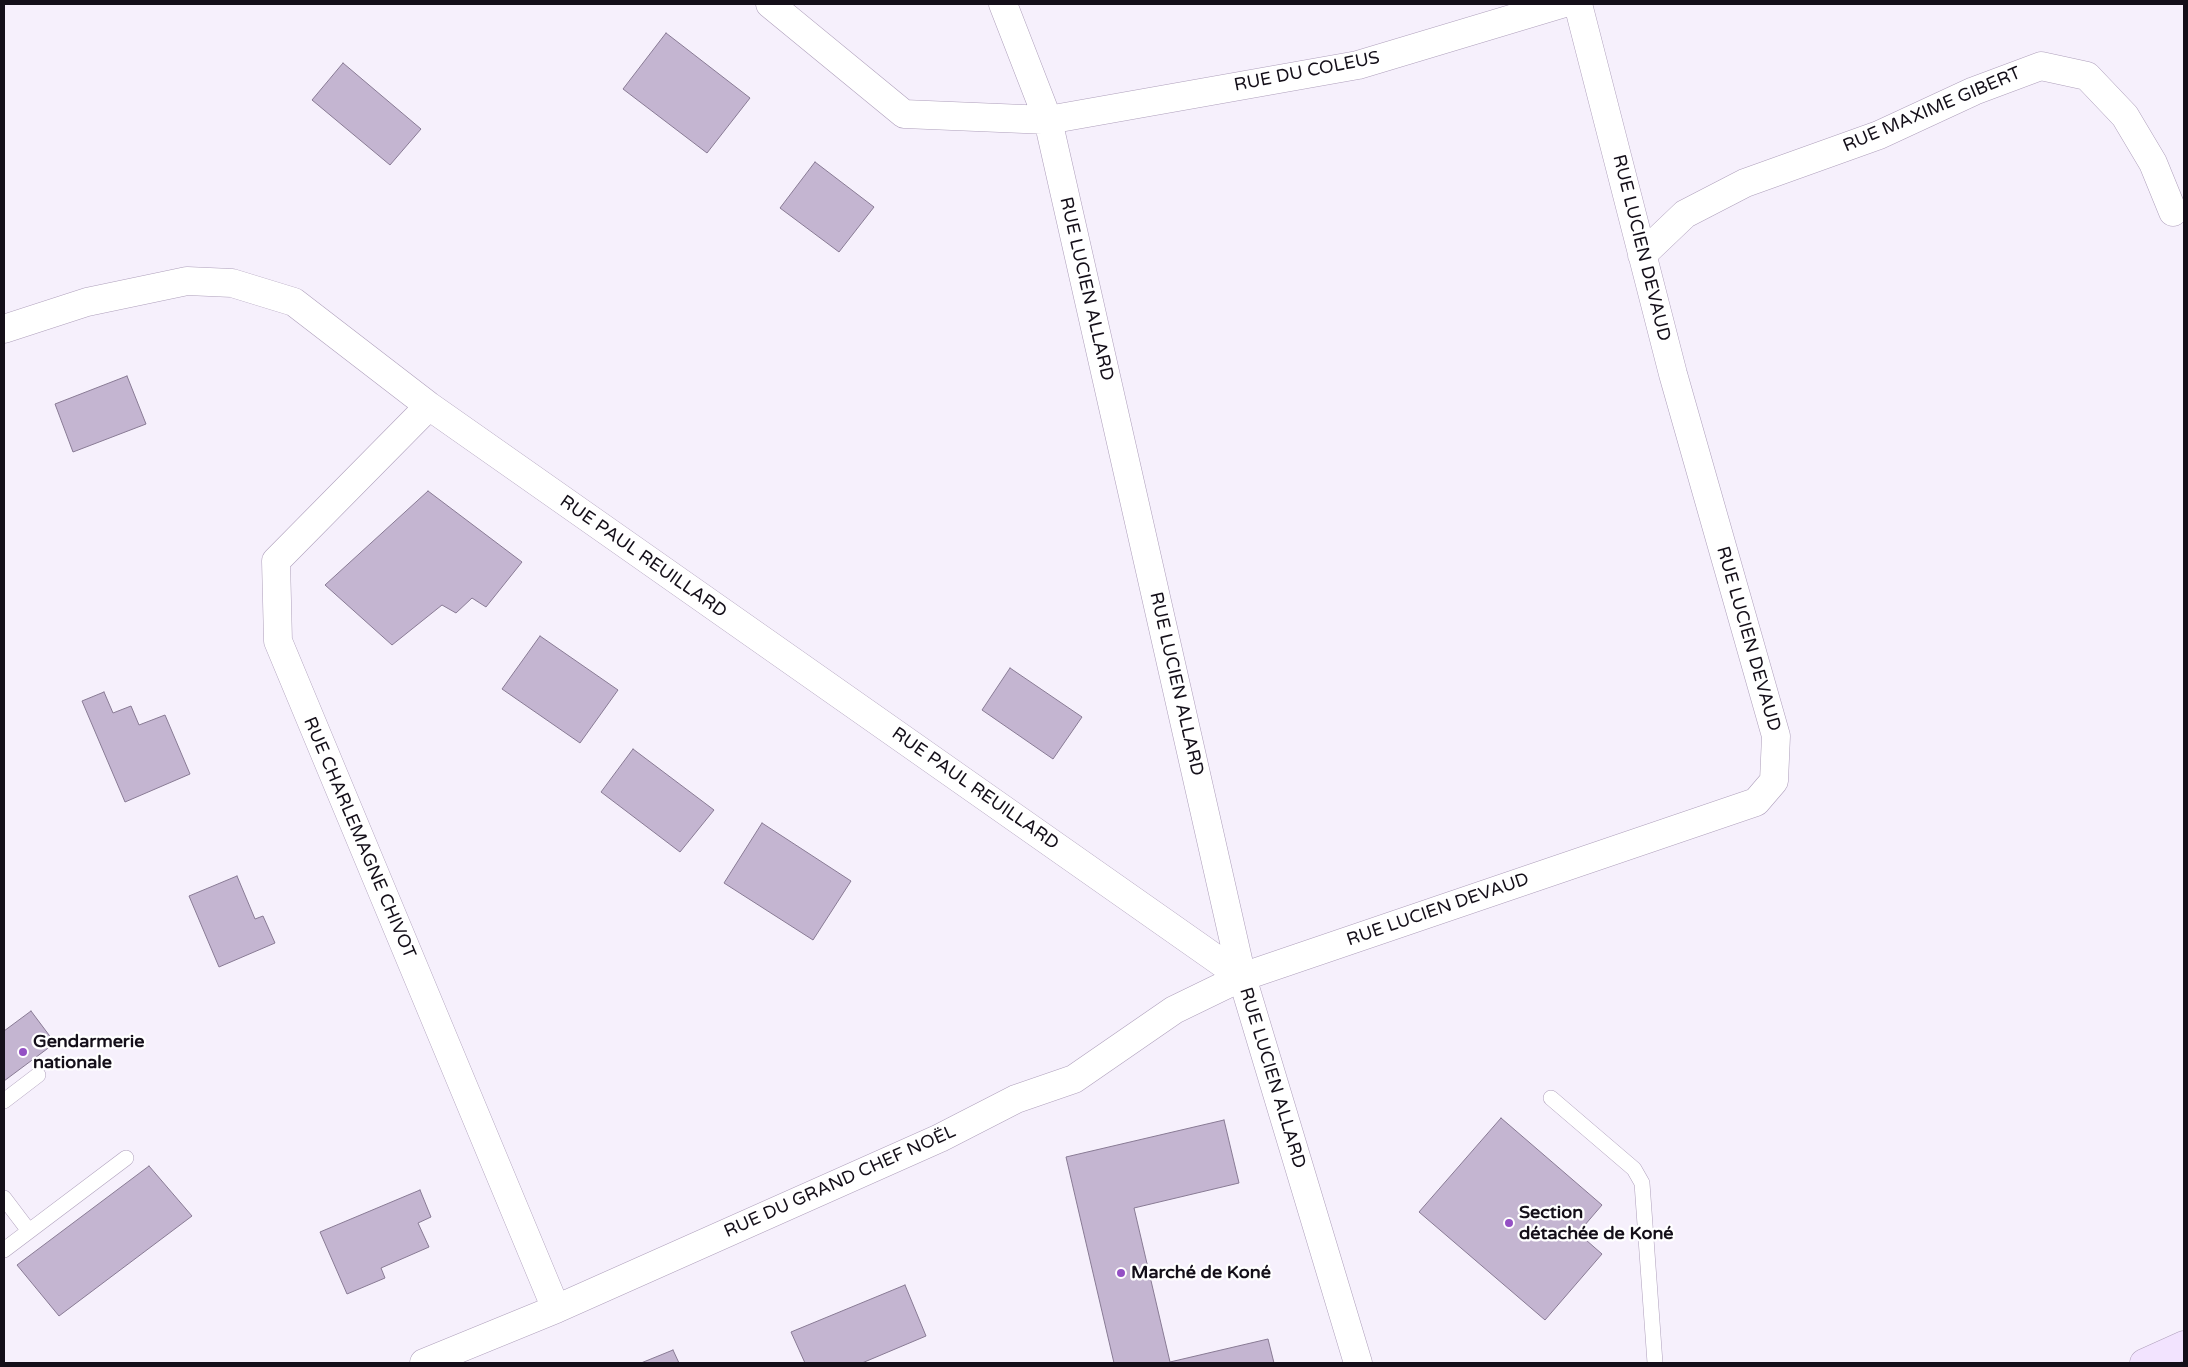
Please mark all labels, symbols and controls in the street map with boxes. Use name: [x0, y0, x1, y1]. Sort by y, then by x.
street label: RUE DU COLEUS: [1232, 47, 1382, 97]
street label: RUE MAXIME GIBERT: [1840, 63, 2024, 157]
street label: RUE LUCIEN DEVAUD: [1607, 152, 1675, 344]
street label: RUE LUCIEN ALLARD: [1054, 195, 1118, 383]
street label: RUE PAUL REUILLARD: [555, 491, 731, 623]
street label: RUE LUCIEN DEVAUD: [1711, 544, 1785, 734]
street label: RUE LUCIEN ALLARD: [1144, 590, 1208, 778]
street label: RUE CHARLEMAGNE CHIVOT: [298, 714, 420, 962]
street label: RUE PAUL REUILLARD: [887, 723, 1063, 855]
street label: RUE LUCIEN DEVAUD: [1344, 869, 1532, 951]
street label: RUE LUCIEN ALLARD: [1234, 985, 1310, 1171]
place label: Gendarmerie nationale: [33, 1031, 144, 1074]
marker: Gendarmerie nationale: [17, 1046, 29, 1058]
street label: RUE DU GRAND CHEF NOËL: [721, 1121, 959, 1243]
place label: Section détachée de Koné: [1519, 1202, 1674, 1244]
marker: Section détachée de Koné: [1503, 1217, 1515, 1229]
place label: Marché de Koné: [1131, 1262, 1271, 1284]
marker: Marché de Koné: [1115, 1267, 1127, 1279]

